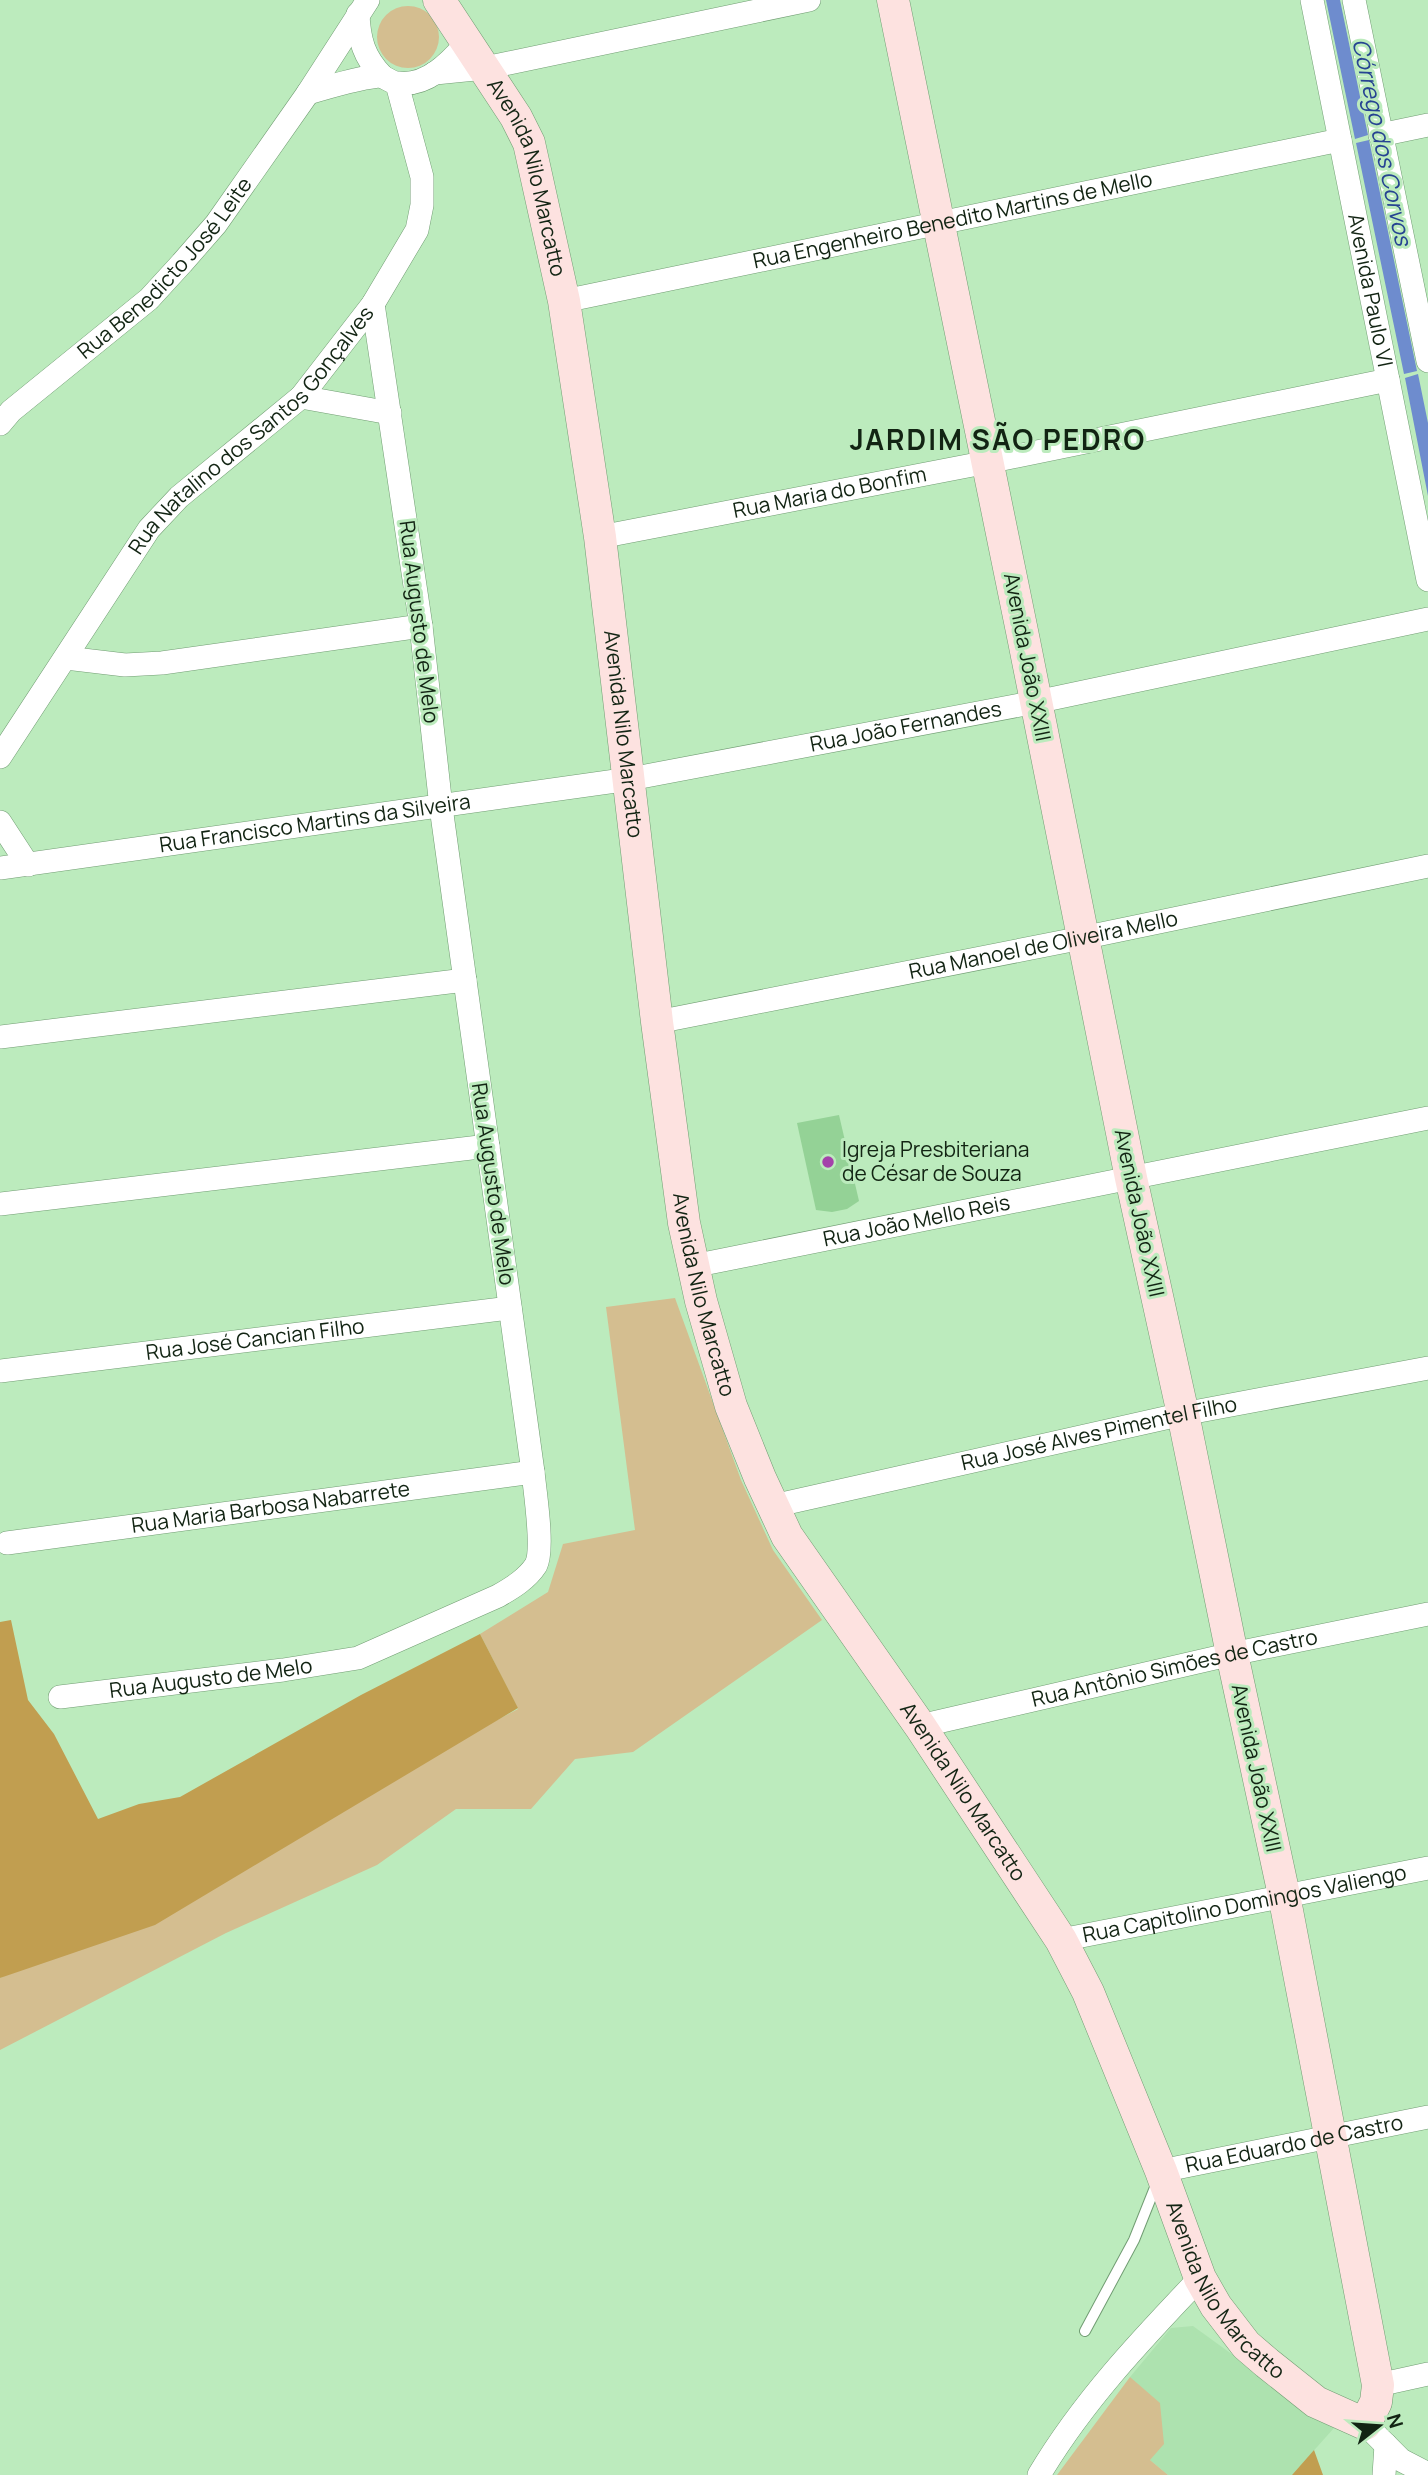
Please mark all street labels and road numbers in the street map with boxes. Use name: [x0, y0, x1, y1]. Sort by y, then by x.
street label: Avenida Nilo Marcatto: [481, 72, 573, 279]
street label: Rua Engenheiro Benedito Martins de Mello: [750, 164, 1155, 274]
street label: Rua Benedicto José Leite: [71, 171, 258, 365]
street label: Avenida Paulo VI: [1342, 211, 1400, 369]
street label: Rua Natalino dos Santos Gonçalves: [121, 300, 379, 559]
street label: Rua Maria do Bonfim: [730, 459, 929, 524]
street label: Rua Augusto de Melo: [394, 519, 446, 725]
street label: Avenida João XXIII: [998, 570, 1058, 743]
street label: Avenida Nilo Marcatto: [598, 628, 650, 839]
street label: Rua João Fernandes: [807, 694, 1004, 758]
street label: Rua Francisco Martins da Silveira: [157, 787, 472, 858]
street label: Rua Manoel de Oliveira Mello: [906, 903, 1180, 985]
street label: Rua Augusto de Melo: [466, 1081, 522, 1287]
street label: Avenida João XXIII: [1109, 1126, 1171, 1299]
street label: Rua João Mello Reis: [820, 1188, 1012, 1252]
street label: Avenida Nilo Marcatto: [667, 1191, 743, 1400]
street label: Rua José Cancian Filho: [144, 1311, 366, 1366]
street label: Rua José Alves Pimentel Filho: [958, 1389, 1239, 1476]
street label: Rua Maria Barbosa Nabarrete: [129, 1474, 411, 1539]
street label: Rua Antônio Simões de Castro: [1029, 1622, 1320, 1713]
street label: Rua Augusto de Melo: [108, 1651, 314, 1704]
street label: Avenida João XXIII: [1226, 1681, 1288, 1854]
street label: Avenida Nilo Marcatto: [894, 1696, 1033, 1886]
street label: Rua Capitolino Domingos Valiengo: [1080, 1858, 1409, 1948]
street label: Rua Eduardo de Castro: [1183, 2107, 1405, 2179]
street label: Avenida Nilo Marcatto: [1160, 2197, 1291, 2385]

